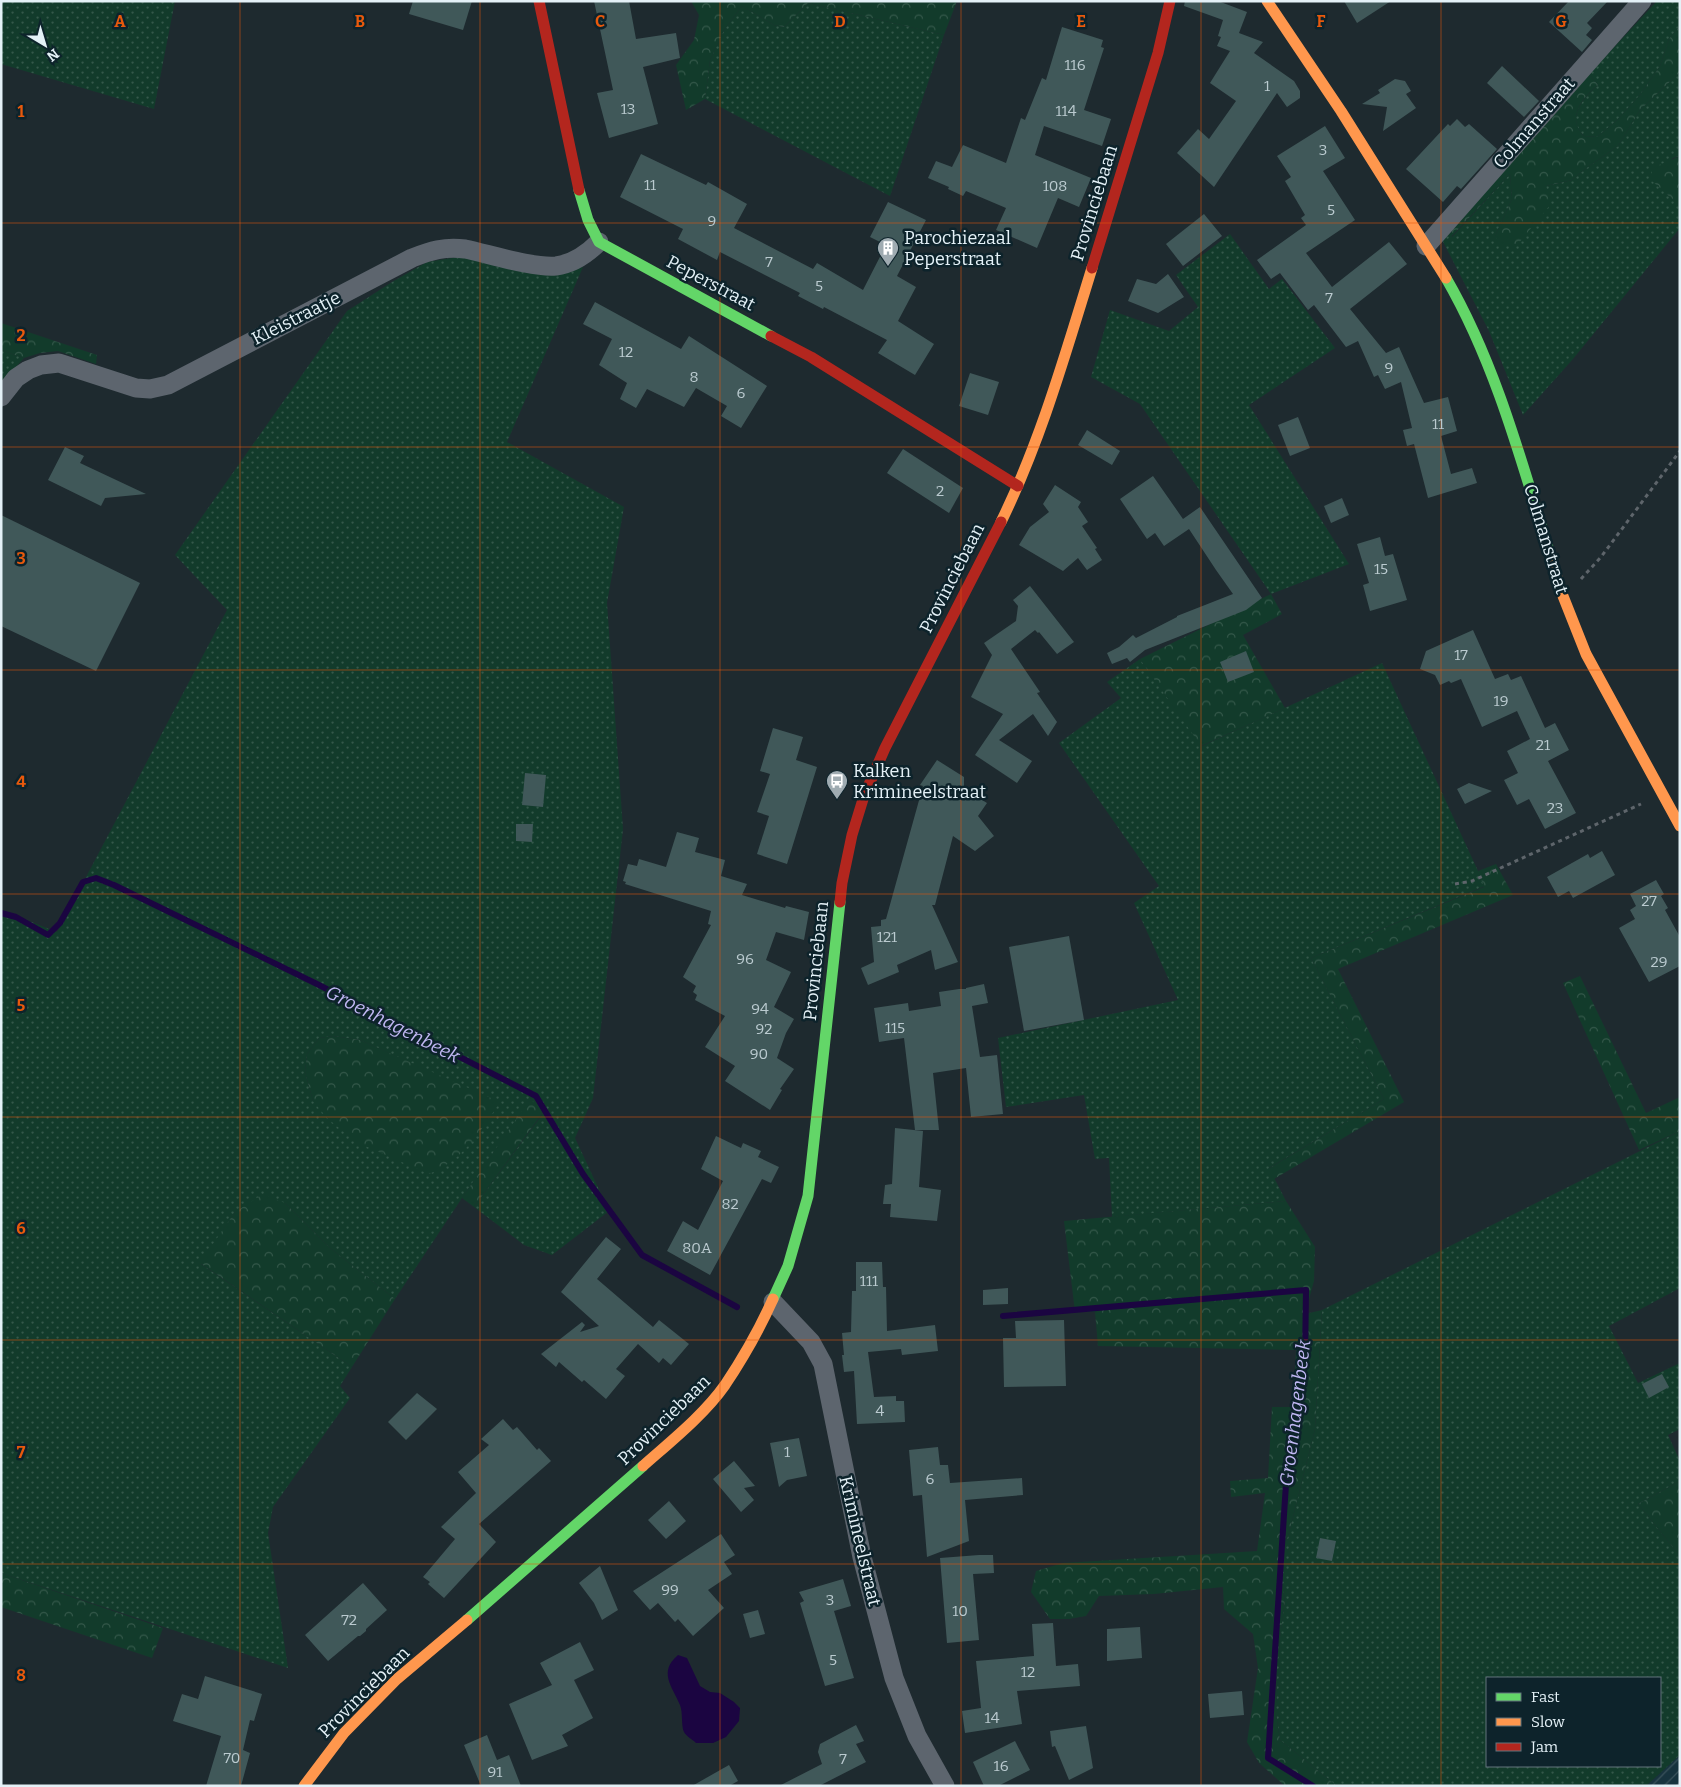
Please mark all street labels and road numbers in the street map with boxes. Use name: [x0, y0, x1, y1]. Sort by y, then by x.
street label: Colmanstraat: [1488, 72, 1580, 173]
street label: Provinciebaan: [1066, 142, 1122, 264]
street label: Peperstraat: [663, 250, 760, 316]
street label: Kleistraatje: [248, 286, 344, 350]
street label: Colmanstraat: [1519, 481, 1573, 597]
street label: Provinciebaan: [915, 519, 989, 636]
street label: Provinciebaan: [799, 900, 833, 1022]
street label: Provinciebaan: [613, 1370, 715, 1470]
street label: Krimineelstraat: [834, 1474, 886, 1609]
street label: Provinciebaan: [314, 1641, 415, 1742]

